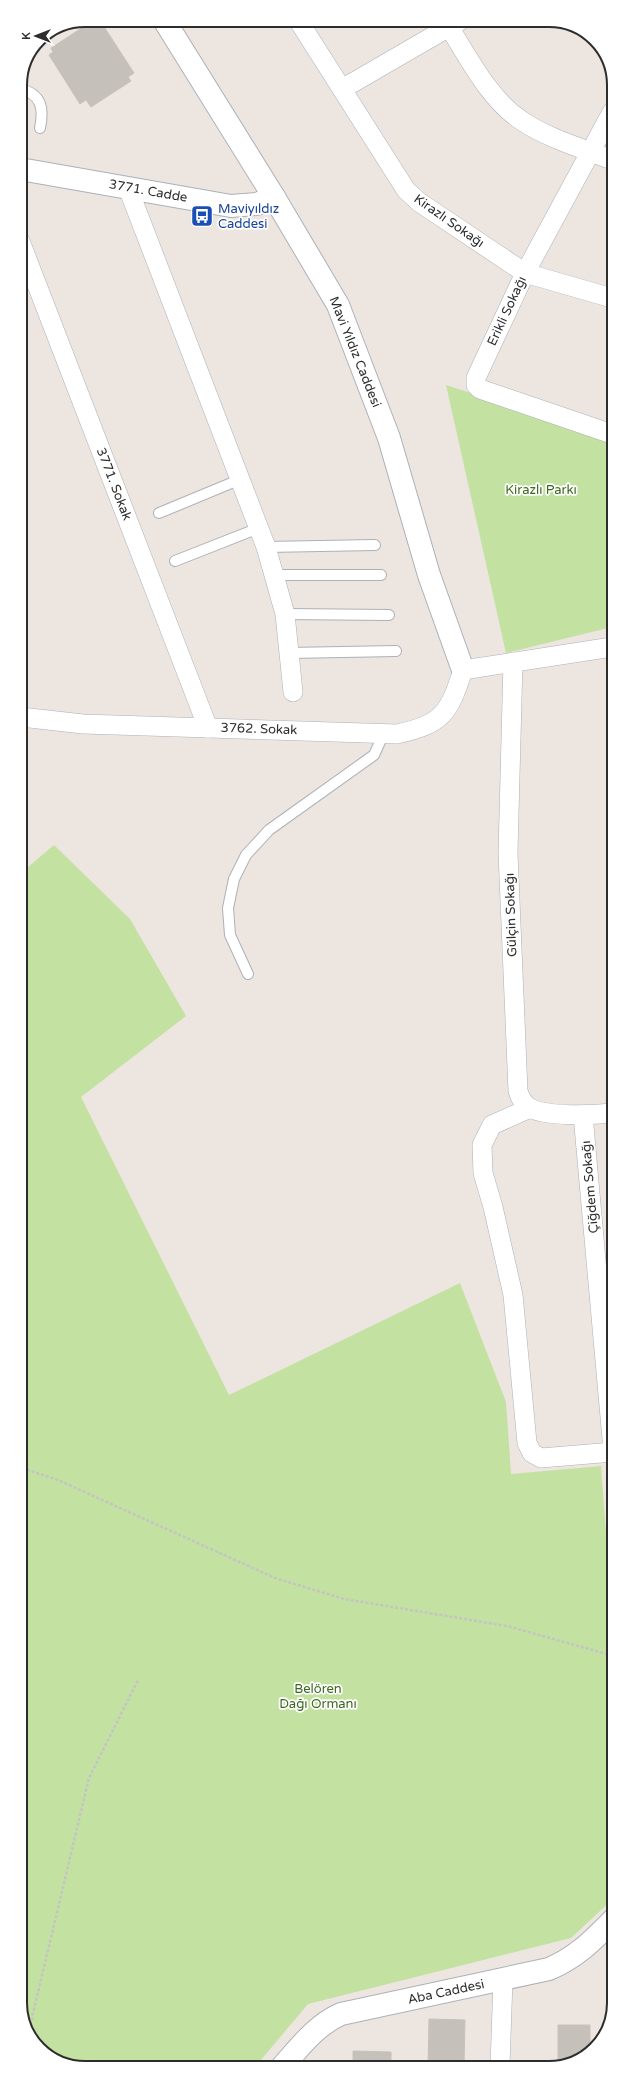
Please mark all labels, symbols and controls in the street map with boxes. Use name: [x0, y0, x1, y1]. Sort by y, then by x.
north arrow: [16, 16, 56, 56]
text: K: [20, 32, 33, 40]
street label: 3771. Cadde: [107, 176, 189, 206]
street label: Kirazlı Sokağı: [411, 191, 487, 251]
place label: Maviyıldız Caddesi: [218, 201, 279, 232]
bus stop icon: Maviyıldız Caddesi: [189, 203, 215, 229]
street label: Erikli Sokağı: [484, 274, 530, 348]
street label: Mavi Yıldız Caddesi: [325, 294, 385, 410]
street label: 3771. Sokak: [93, 445, 135, 523]
park label: Kirazlı Parkı: [505, 482, 577, 498]
street label: 3762. Sokak: [220, 720, 298, 738]
street label: Gülçin Sokağı: [502, 873, 520, 957]
street label: Çiğdem Sokağı: [578, 1140, 602, 1234]
park label: Belören Dağı Ormanı: [279, 1681, 357, 1712]
street label: Aba Caddesi: [406, 1976, 486, 2008]

